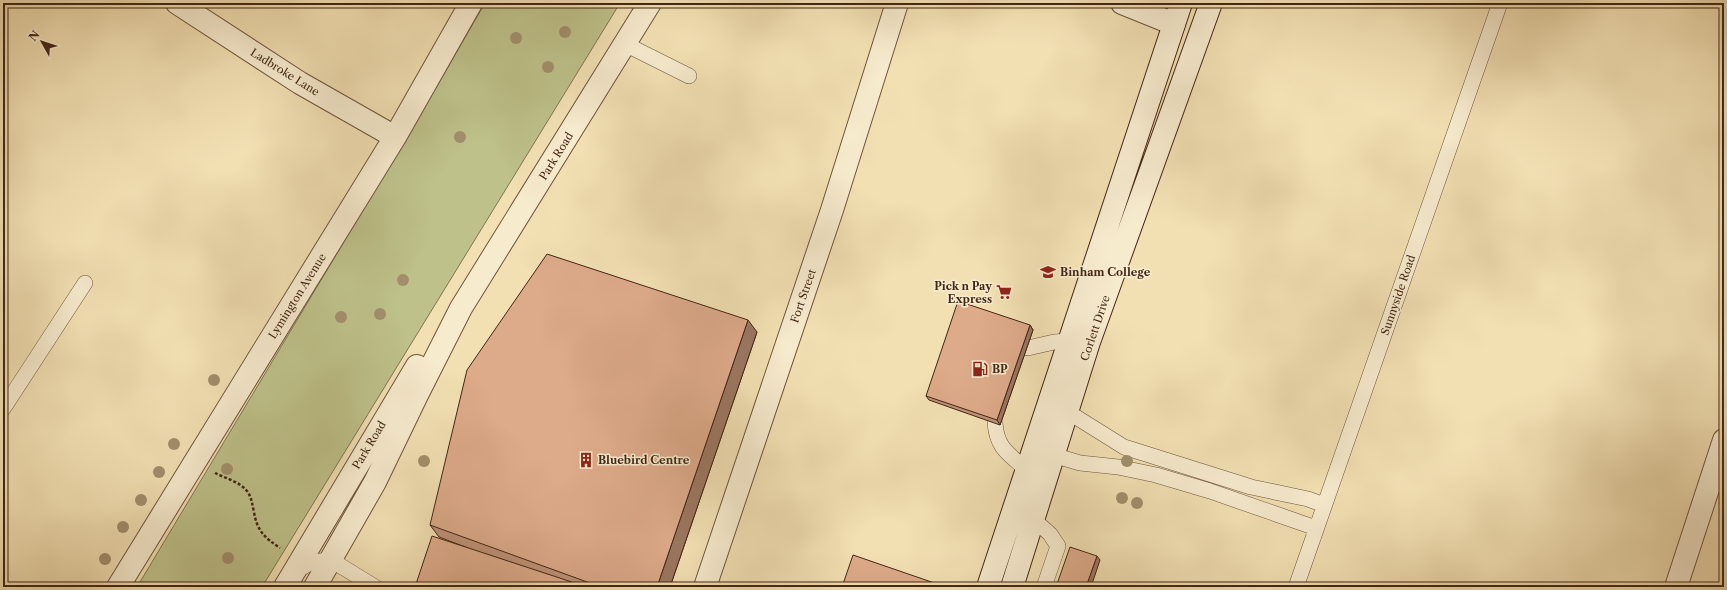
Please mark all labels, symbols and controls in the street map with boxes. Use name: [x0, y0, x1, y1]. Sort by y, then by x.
north arrow: [22, 22, 62, 62]
text: N: [26, 27, 43, 44]
street label: Ladbroke Lane: [248, 45, 322, 99]
street label: Park Road: [536, 129, 576, 183]
street label: Lymington Avenue: [265, 251, 329, 341]
street label: Sunnyside Road: [1378, 253, 1418, 337]
school or university icon: Binham College: [1039, 263, 1057, 281]
place label: Binham College: [1060, 265, 1151, 279]
street label: Fort Street: [787, 267, 819, 325]
place label: Pick n Pay Express: [934, 279, 992, 306]
supermarket icon: Pick n Pay Express: [995, 283, 1013, 301]
street label: Corlett Drive: [1077, 293, 1113, 363]
fuel station icon: BP: [971, 360, 989, 378]
place label: BP: [992, 362, 1008, 376]
street label: Park Road: [349, 418, 389, 472]
building icon: Bluebird Centre: [577, 451, 595, 469]
place label: Bluebird Centre: [598, 453, 690, 467]

